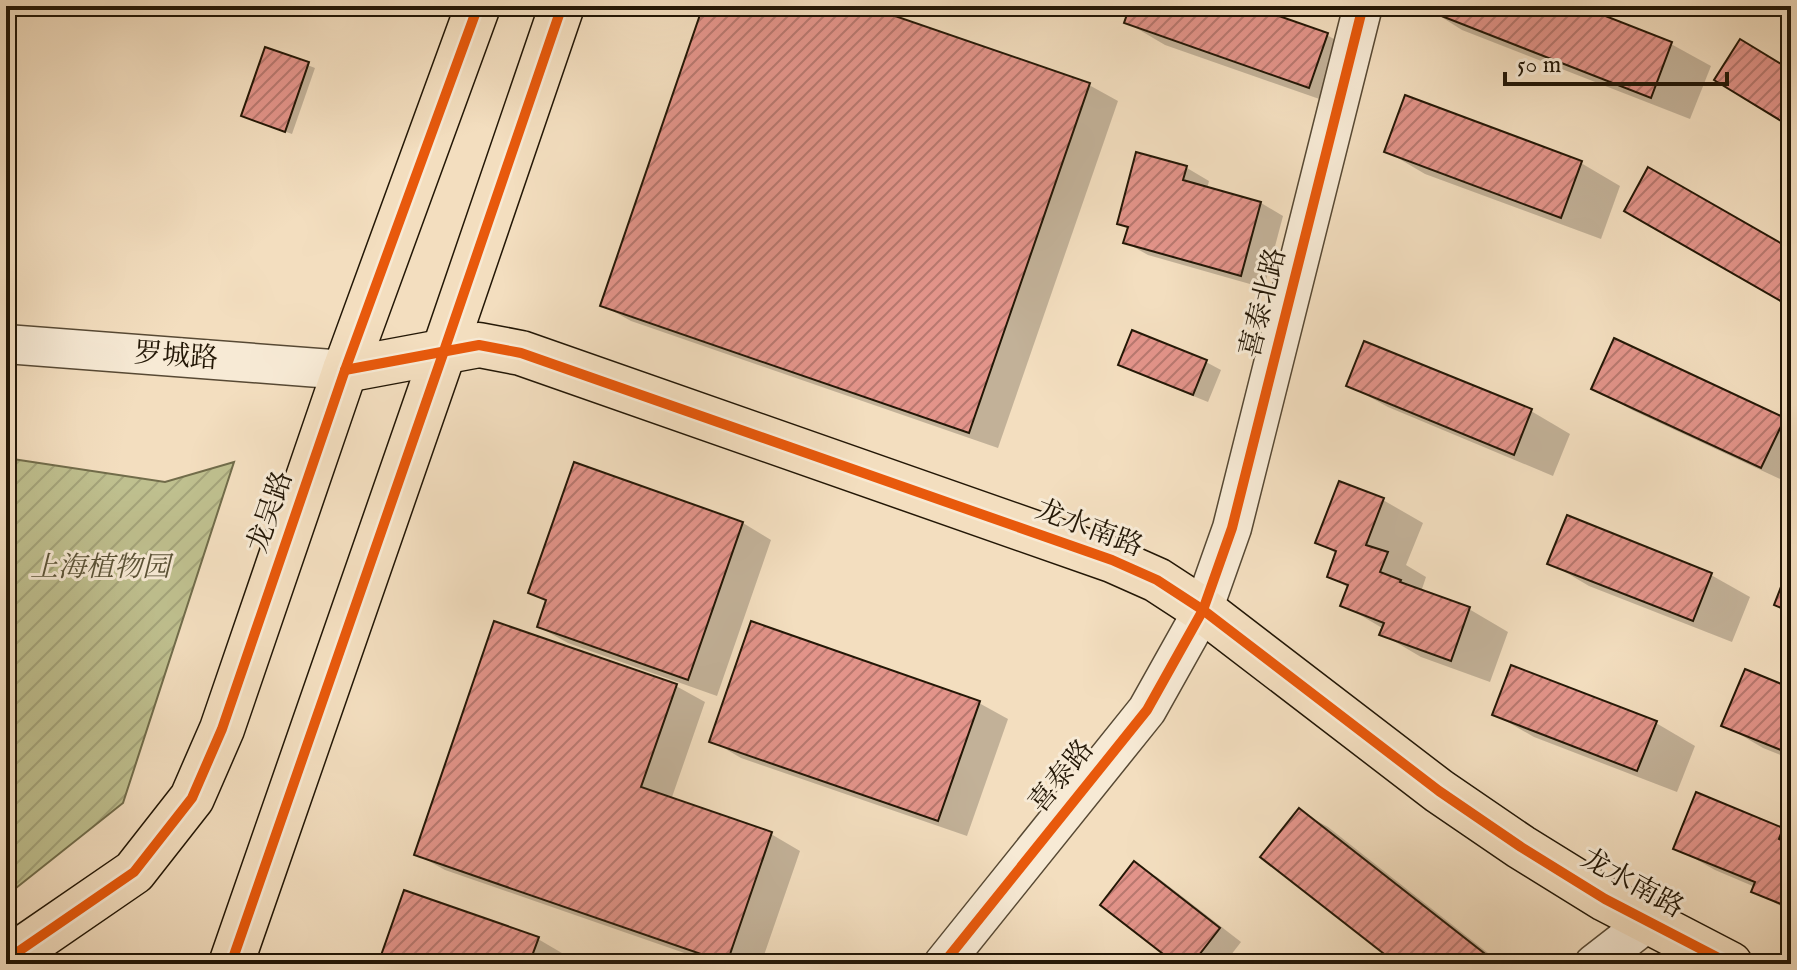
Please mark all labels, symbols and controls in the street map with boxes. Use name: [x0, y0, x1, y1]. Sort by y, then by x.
scale bar: [1505, 36, 1727, 86]
text: 50 m: [1517, 50, 1561, 81]
street label: 喜泰北路: [1233, 244, 1295, 362]
street label: 罗城路: [133, 337, 219, 377]
street label: 龙吴路: [241, 467, 301, 557]
street label: 龙水南路: [1030, 493, 1148, 565]
park label: 上海植物园: [30, 551, 174, 586]
street label: 喜泰路: [1022, 733, 1102, 821]
street label: 龙水南路: [1575, 842, 1689, 926]

